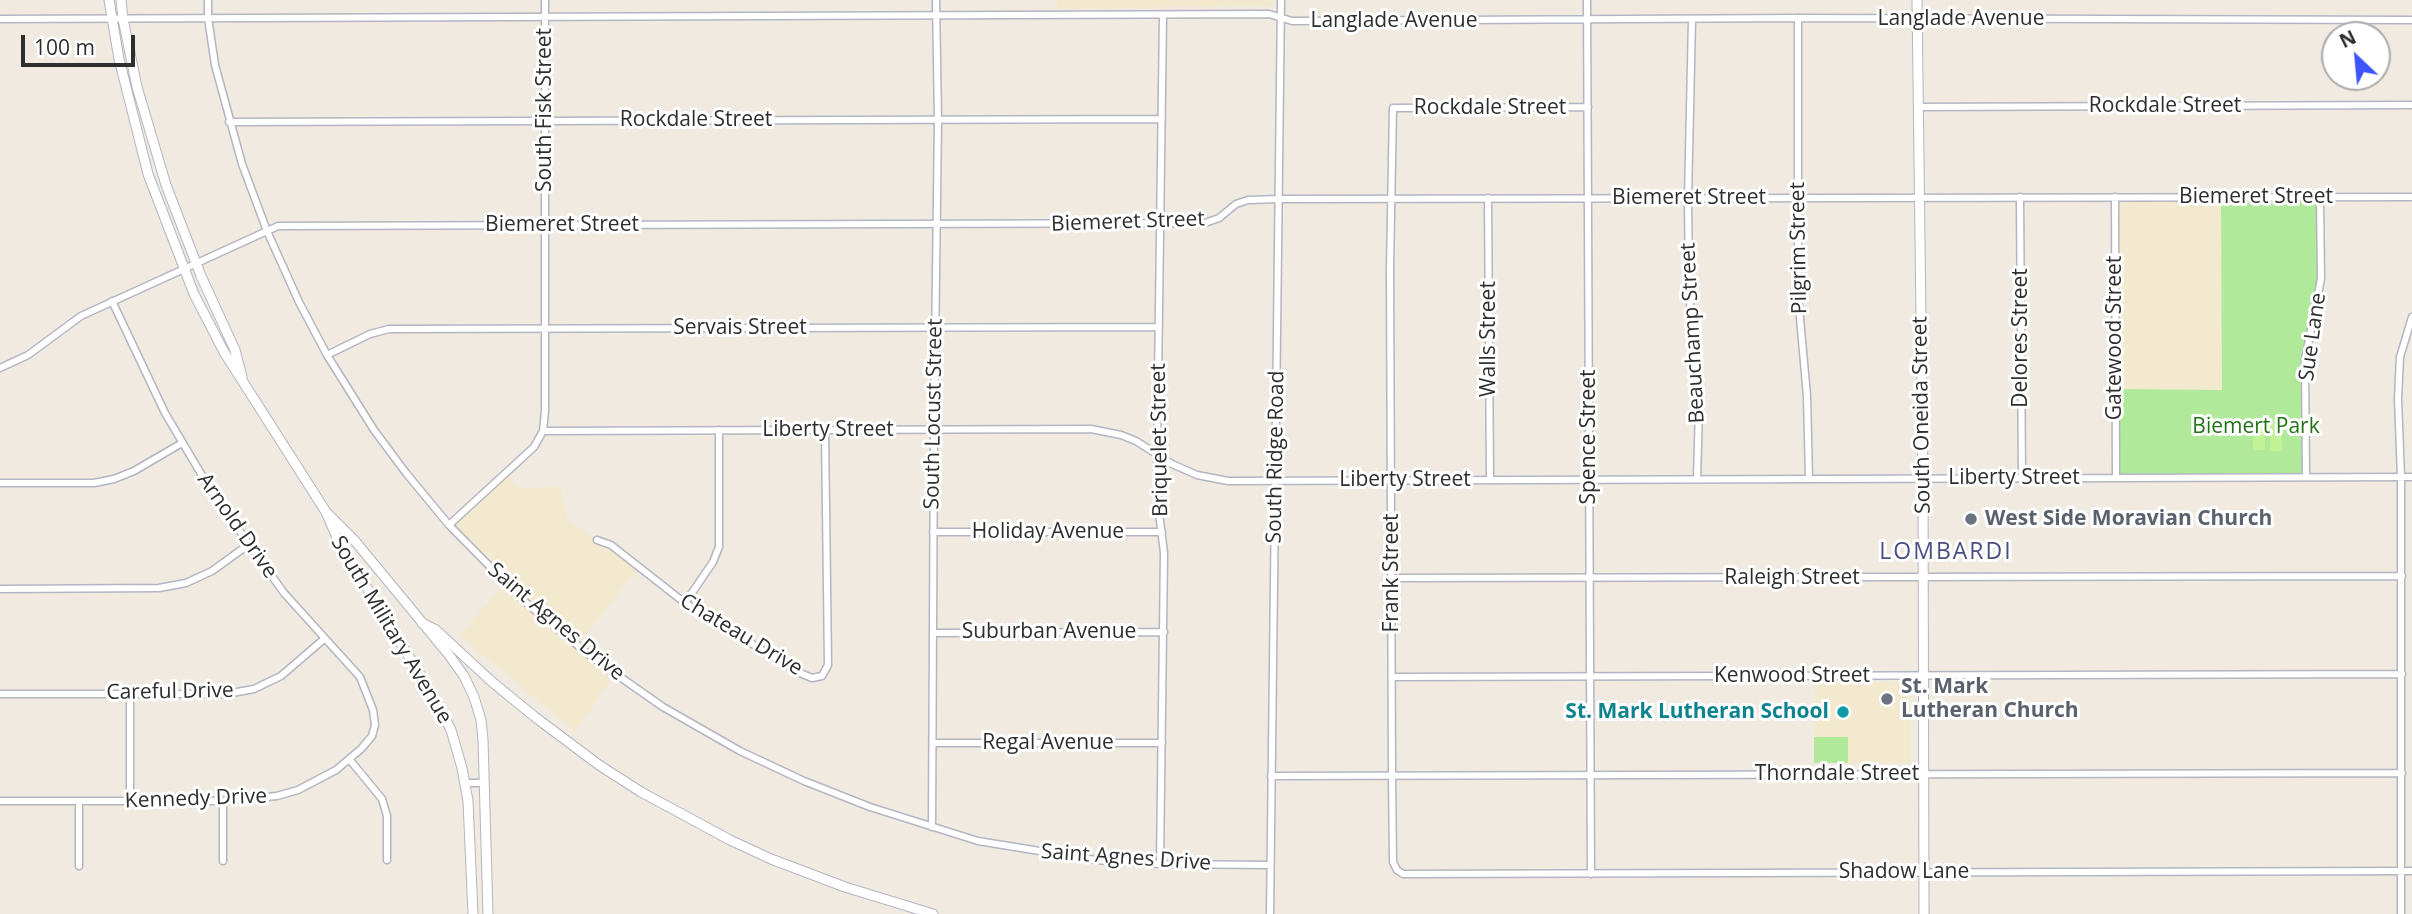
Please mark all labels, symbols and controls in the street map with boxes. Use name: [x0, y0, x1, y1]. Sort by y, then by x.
street label: Langlade Avenue: [1877, 6, 2045, 32]
street label: Langlade Avenue: [1310, 8, 1478, 34]
scale bar: [24, 21, 138, 65]
north arrow: [2321, 21, 2391, 91]
text: N: [2335, 24, 2360, 54]
street label: South Fisk Street: [532, 28, 558, 192]
text: 100 m: [34, 33, 95, 61]
street label: Rockdale Street: [2089, 93, 2241, 119]
street label: Rockdale Street: [1414, 95, 1566, 121]
street label: Rockdale Street: [620, 107, 772, 133]
street label: Pilgrim Street: [1785, 182, 1813, 314]
street label: Biemeret Street: [2179, 184, 2333, 210]
street label: Biemeret Street: [1612, 185, 1766, 211]
street label: Biemeret Street: [1051, 207, 1205, 237]
street label: Biemeret Street: [485, 212, 639, 238]
street label: Beauchamp Street: [1676, 242, 1710, 424]
street label: Gatewood Street: [2102, 256, 2128, 420]
street label: Delores Street: [2008, 268, 2034, 408]
street label: Walls Street: [1476, 281, 1502, 397]
street label: Sue Lane: [2294, 291, 2332, 383]
street label: Servais Street: [673, 315, 807, 341]
street label: South Oneida Street: [1908, 316, 1936, 514]
street label: South Locust Street: [920, 318, 948, 510]
street label: Briquelet Street: [1146, 363, 1174, 517]
street label: South Ridge Road: [1262, 370, 1290, 544]
street label: Spence Street: [1576, 370, 1602, 504]
park label: Biemert Park: [2192, 414, 2320, 440]
street label: Liberty Street: [762, 417, 894, 443]
street label: Liberty Street: [1948, 465, 2080, 491]
street label: Liberty Street: [1339, 467, 1471, 493]
street label: Arnold Drive: [192, 469, 282, 583]
place label: West Side Moravian Church: [1985, 506, 2272, 532]
marker: West Side Moravian Church: [1963, 511, 1979, 527]
street label: Frank Street: [1379, 513, 1405, 633]
street label: Holiday Avenue: [972, 519, 1124, 545]
street label: South Military Avenue: [325, 532, 457, 728]
district label: LOMBARDI: [1880, 538, 2012, 566]
street label: Saint Agnes Drive: [483, 558, 629, 686]
street label: Raleigh Street: [1724, 565, 1860, 591]
street label: Chateau Drive: [675, 589, 807, 681]
street label: Suburban Avenue: [962, 619, 1136, 645]
street label: Kenwood Street: [1714, 663, 1870, 689]
place label: St. Mark Lutheran Church: [1901, 674, 2079, 724]
street label: Careful Drive: [106, 678, 234, 706]
marker: St. Mark Lutheran Church: [1879, 691, 1895, 707]
place label: St. Mark Lutheran School: [1565, 699, 1829, 725]
marker: St. Mark Lutheran School: [1835, 704, 1851, 720]
street label: Regal Avenue: [982, 730, 1114, 756]
street label: Thorndale Street: [1755, 761, 1919, 787]
street label: Kennedy Drive: [124, 784, 268, 814]
street label: Saint Agnes Drive: [1040, 839, 1212, 877]
street label: Shadow Lane: [1839, 859, 1969, 885]

